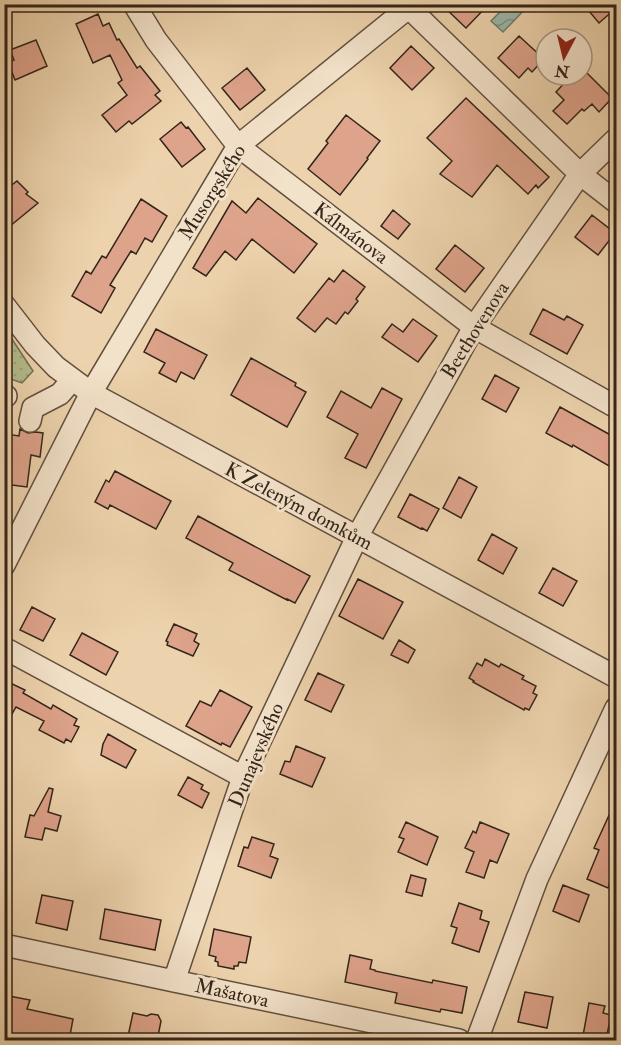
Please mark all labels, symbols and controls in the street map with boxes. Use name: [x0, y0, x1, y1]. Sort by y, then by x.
north arrow: [534, 27, 594, 87]
text: N: [553, 60, 572, 82]
street label: Musorgského: [173, 140, 251, 244]
street label: Kálmánova: [309, 197, 394, 270]
street label: Beethovenova: [435, 276, 515, 383]
street label: K Zeleným domkům: [221, 456, 378, 556]
street label: Dunajevského: [223, 699, 289, 811]
street label: Mašatova: [193, 973, 272, 1013]

